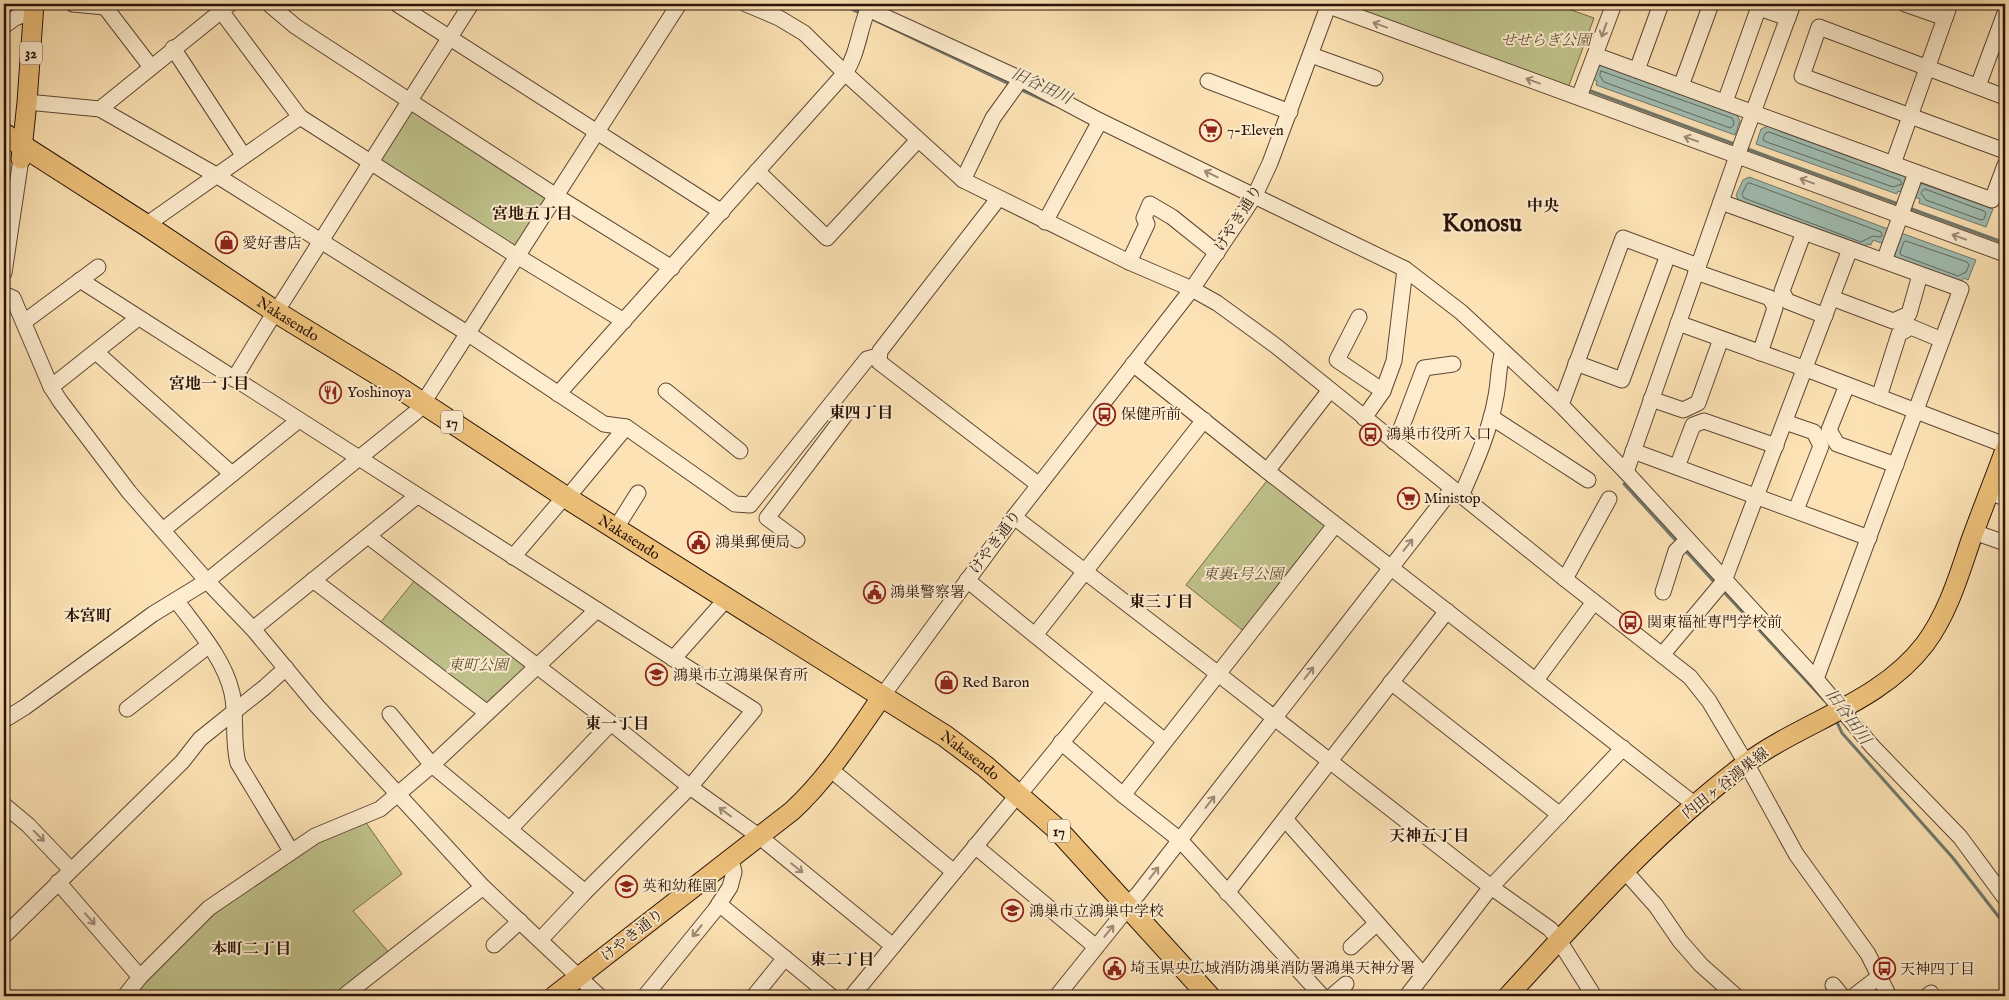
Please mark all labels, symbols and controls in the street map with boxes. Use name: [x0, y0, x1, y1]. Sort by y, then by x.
one-way arrow: [1373, 20, 1389, 29]
one-way arrow: [1599, 21, 1609, 37]
park label: せせらぎ公園: [1501, 31, 1594, 50]
road number: 32: [20, 42, 42, 64]
water label: 旧谷田川: [1008, 64, 1076, 110]
one-way arrow: [1526, 76, 1541, 85]
supermarket icon: 7-Eleven: [1199, 118, 1223, 142]
place label: 7-Eleven: [1227, 121, 1284, 140]
one-way arrow: [1684, 134, 1699, 143]
one-way arrow: [1204, 169, 1219, 179]
one-way arrow: [1800, 176, 1815, 185]
street label: けやき通り: [1210, 181, 1266, 255]
district label: 中央: [1527, 197, 1559, 217]
district label: 宮地五丁目: [492, 205, 572, 225]
district label: Konosu: [1442, 208, 1522, 240]
shop icon: 愛好書店: [214, 231, 238, 255]
one-way arrow: [1952, 232, 1968, 241]
place label: 愛好書店: [242, 234, 302, 253]
street label: Nakasendo: [253, 293, 322, 346]
district label: 宮地一丁目: [169, 375, 249, 395]
restaurant icon: Yoshinoya: [319, 380, 343, 404]
place label: Yoshinoya: [347, 383, 412, 402]
bus stop icon: 保健所前: [1093, 402, 1117, 426]
district label: 東四丁目: [829, 404, 893, 424]
place label: 保健所前: [1121, 405, 1181, 424]
road number: 17: [441, 411, 463, 434]
bus stop icon: 鴻巣市役所入口: [1358, 422, 1382, 446]
place label: 鴻巣市役所入口: [1386, 425, 1491, 444]
supermarket icon: Ministop: [1396, 486, 1420, 510]
place label: Ministop: [1424, 489, 1481, 508]
street label: けやき通り: [965, 507, 1026, 578]
street label: Nakasendo: [594, 511, 664, 564]
public building icon: 鴻巣郵便局: [687, 530, 711, 554]
place label: 鴻巣郵便局: [715, 533, 790, 552]
one-way arrow: [1403, 539, 1414, 552]
park label: 東裏1号公園: [1203, 565, 1286, 584]
public building icon: 鴻巣警察署: [862, 580, 886, 604]
place label: 鴻巣警察署: [890, 583, 965, 602]
district label: 東三丁目: [1129, 593, 1193, 613]
district label: 本宮町: [64, 607, 112, 627]
bus stop icon: 関東福祉専門学校前: [1619, 610, 1643, 634]
place label: 関東福祉専門学校前: [1647, 613, 1782, 632]
park label: 東町公園: [448, 656, 511, 675]
school or university icon: 鴻巣市立鴻巣保育所: [645, 663, 669, 687]
place label: 鴻巣市立鴻巣保育所: [673, 666, 808, 685]
one-way arrow: [1304, 666, 1314, 680]
shop icon: Red Baron: [934, 670, 958, 694]
place label: Red Baron: [962, 673, 1029, 692]
water label: 旧谷田川: [1820, 685, 1875, 751]
district label: 東一丁目: [585, 715, 649, 735]
street label: Nakasendo: [936, 727, 1003, 785]
street label: 内田ヶ谷鴻巣線: [1678, 744, 1773, 823]
one-way arrow: [1204, 796, 1215, 809]
one-way arrow: [718, 807, 732, 817]
road number: 17: [1048, 819, 1070, 842]
district label: 天神五丁目: [1389, 827, 1469, 847]
one-way arrow: [33, 829, 45, 842]
one-way arrow: [791, 862, 804, 873]
one-way arrow: [1148, 867, 1159, 880]
school or university icon: 英和幼稚園: [614, 874, 638, 898]
place label: 英和幼稚園: [642, 877, 717, 896]
school or university icon: 鴻巣市立鴻巣中学校: [1001, 899, 1025, 923]
place label: 鴻巣市立鴻巣中学校: [1029, 902, 1164, 921]
street label: けやき通り: [597, 905, 668, 966]
one-way arrow: [85, 912, 96, 925]
one-way arrow: [692, 924, 703, 937]
one-way arrow: [1104, 924, 1115, 937]
district label: 本町二丁目: [211, 940, 291, 960]
district label: 東二丁目: [810, 951, 874, 971]
public building icon: 埼玉県央広域消防鴻巣消防署鴻巣天神分署: [1102, 956, 1126, 980]
bus stop icon: 天神四丁目: [1872, 957, 1896, 981]
place label: 埼玉県央広域消防鴻巣消防署鴻巣天神分署: [1130, 959, 1415, 978]
place label: 天神四丁目: [1900, 960, 1975, 979]

